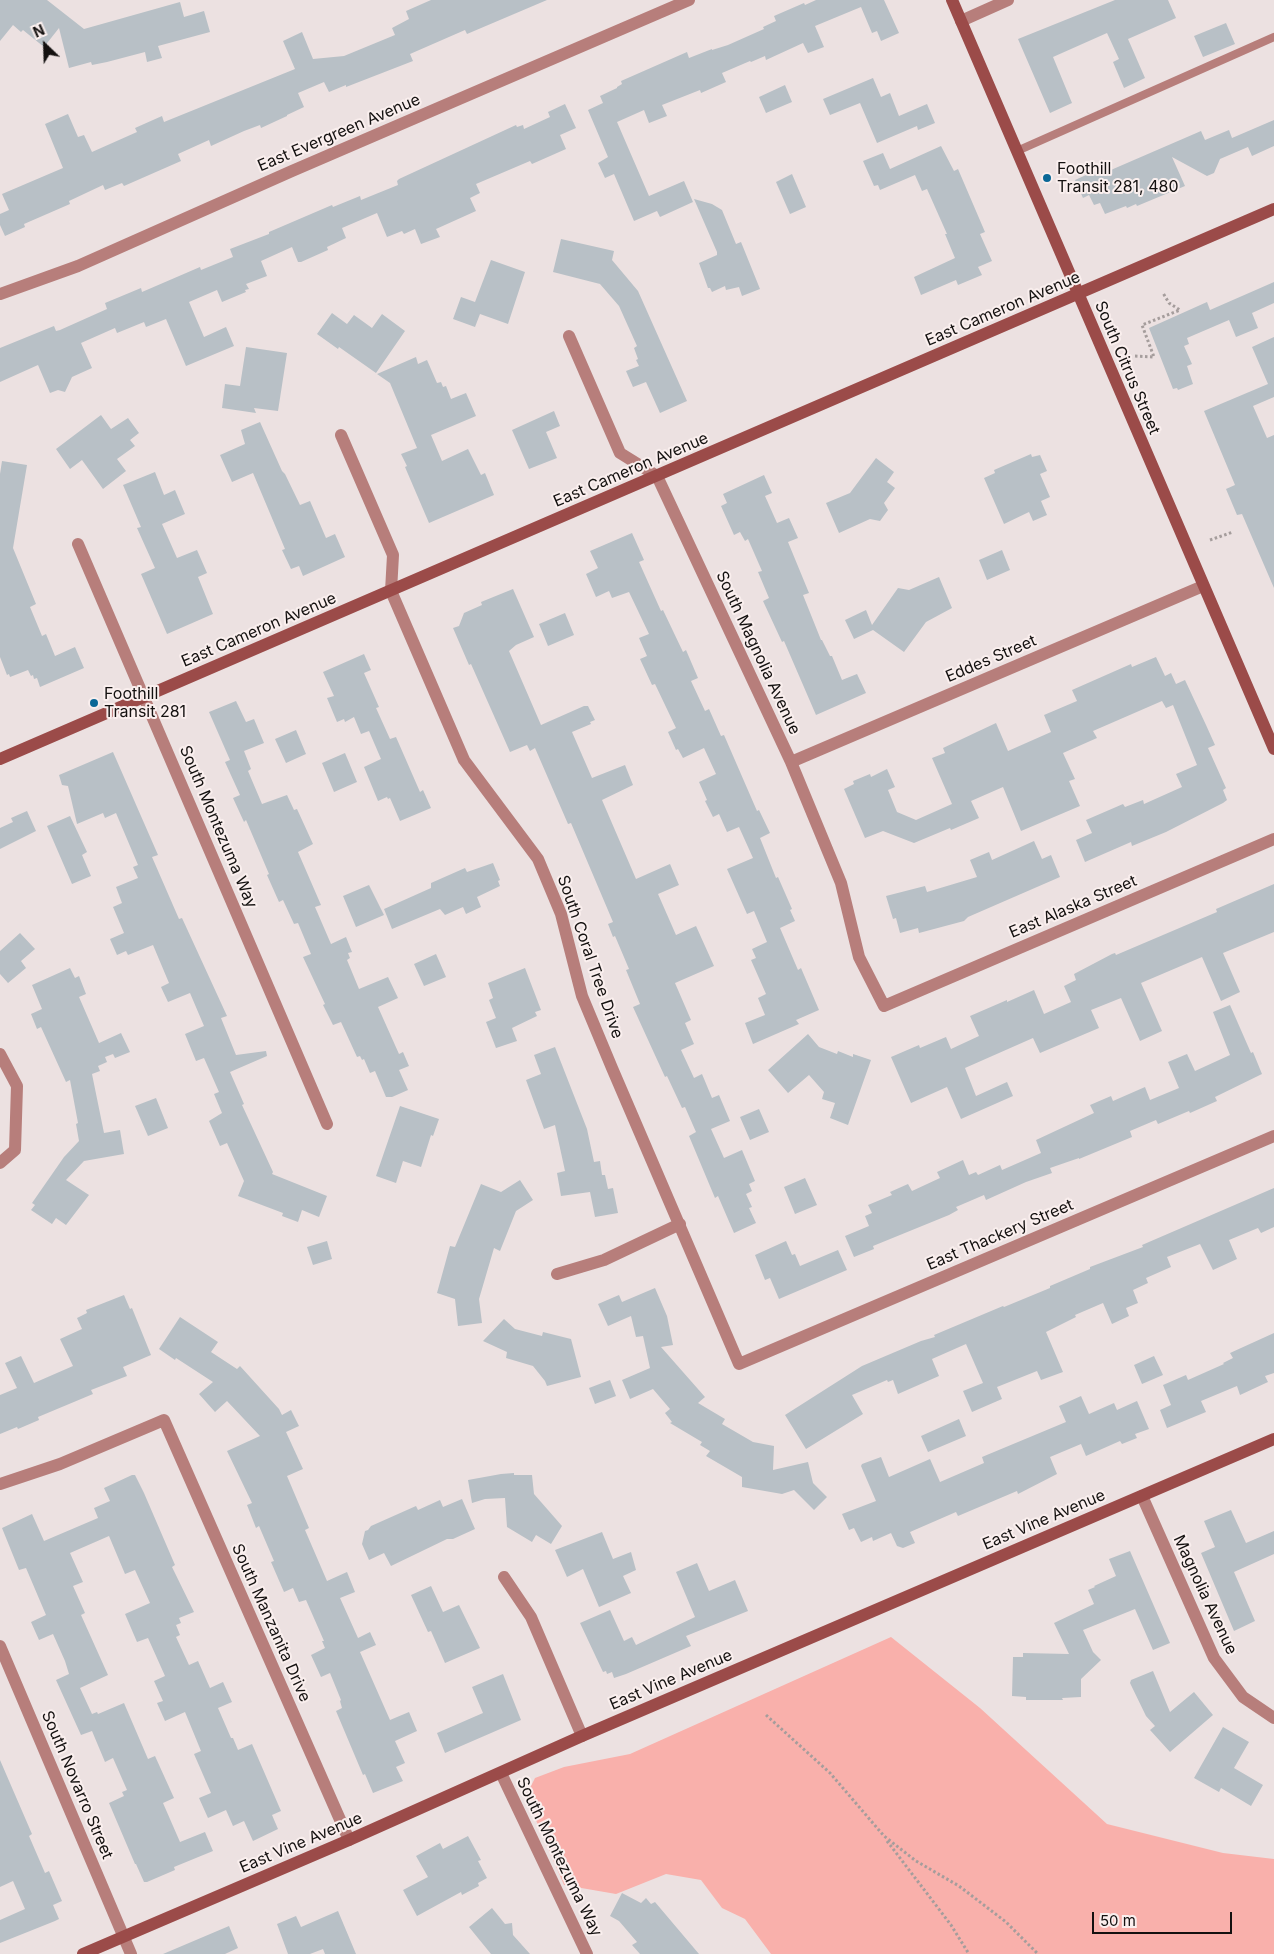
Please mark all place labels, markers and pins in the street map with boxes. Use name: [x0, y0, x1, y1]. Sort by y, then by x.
place label: Foothill Transit 281, 480: [1057, 159, 1179, 197]
marker: Foothill Transit 281, 480: [1041, 172, 1053, 184]
place label: Foothill Transit 281: [104, 684, 186, 722]
marker: Foothill Transit 281: [88, 697, 100, 709]

